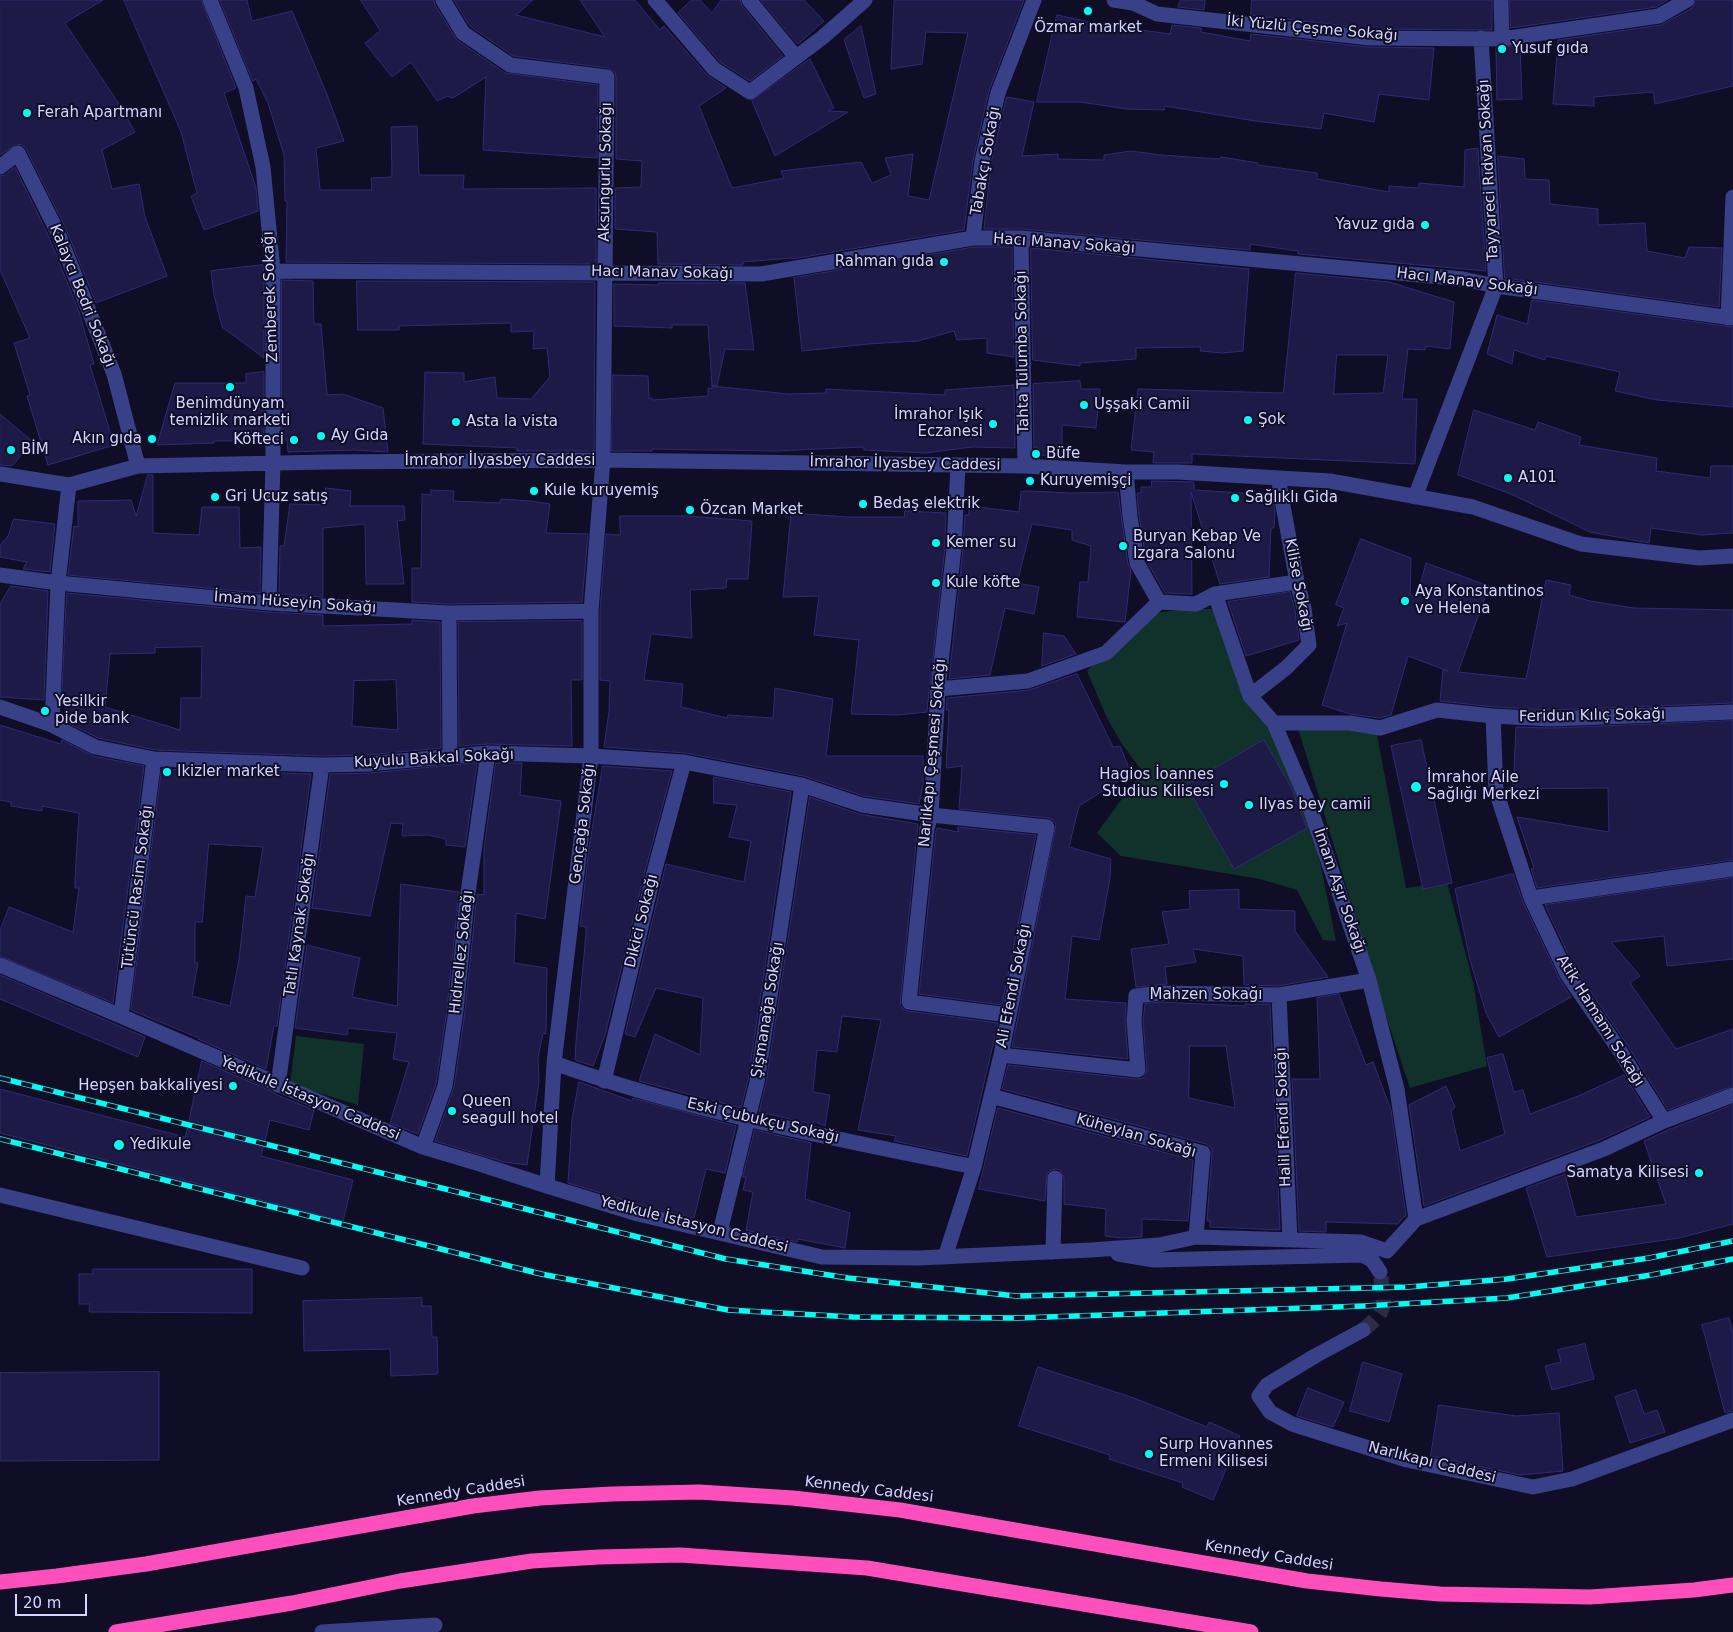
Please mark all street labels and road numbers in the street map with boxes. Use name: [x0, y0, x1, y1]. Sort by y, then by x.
street label: İki Yüzlü Çeşme Sokağı: [1226, 13, 1398, 45]
street label: Tayyareci Rıdvan Sokağı: [1475, 79, 1503, 261]
street label: Aksungurlu Sokağı: [596, 102, 616, 242]
street label: Tabakçı Sokağı: [968, 105, 1004, 217]
street label: Kalaycı Bedri Sokağı: [45, 222, 119, 370]
street label: Hacı Manav Sokağı: [992, 230, 1136, 258]
street label: Zemberek Sokağı: [260, 231, 282, 363]
street label: Hacı Manav Sokağı: [591, 263, 733, 283]
street label: Hacı Manav Sokağı: [1395, 264, 1539, 300]
street label: Tahta Tulumba Sokağı: [1013, 270, 1033, 434]
street label: İmrahor İlyasbey Caddesi: [405, 452, 595, 470]
street label: İmrahor İlyasbey Caddesi: [809, 453, 1001, 475]
street label: Kilise Sokağı: [1280, 537, 1316, 633]
street label: İmam Hüseyin Sokağı: [213, 588, 377, 618]
street label: Narlıkapı Çeşmesi Sokağı: [916, 658, 950, 848]
street label: Feridun Kılıç Sokağı: [1519, 706, 1665, 726]
street label: Kuyulu Bakkal Sokağı: [354, 746, 514, 772]
street label: Gençağa Sokağı: [567, 763, 599, 885]
street label: Tütüncü Rasim Sokağı: [119, 804, 157, 970]
street label: İmam Aşır Sokağı: [1309, 826, 1369, 956]
street label: Tatlı Kaynak Sokağı: [281, 852, 319, 998]
street label: Dikici Sokağı: [622, 872, 662, 970]
street label: Hıdırellez Sokağı: [447, 889, 477, 1015]
street label: Ali Efendi Sokağı: [993, 923, 1035, 1049]
street label: Şişmanağa Sokağı: [748, 941, 788, 1079]
street label: Atik Hamamı Sokağı: [1552, 952, 1648, 1090]
street label: Mahzen Sokağı: [1149, 986, 1263, 1004]
street label: Halil Efendi Sokağı: [1273, 1047, 1295, 1187]
street label: Yedikule İstasyon Caddesi: [217, 1053, 403, 1145]
street label: Eski Çubukçu Sokağı: [685, 1095, 841, 1147]
street label: Küheylan Sokağı: [1074, 1110, 1198, 1162]
street label: Yedikule İstasyon Caddesi: [598, 1193, 790, 1257]
street label: Narlıkapı Caddesi: [1366, 1438, 1498, 1488]
street label: Kennedy Caddesi: [396, 1473, 526, 1511]
street label: Kennedy Caddesi: [804, 1473, 934, 1507]
street label: Kennedy Caddesi: [1204, 1537, 1334, 1575]

